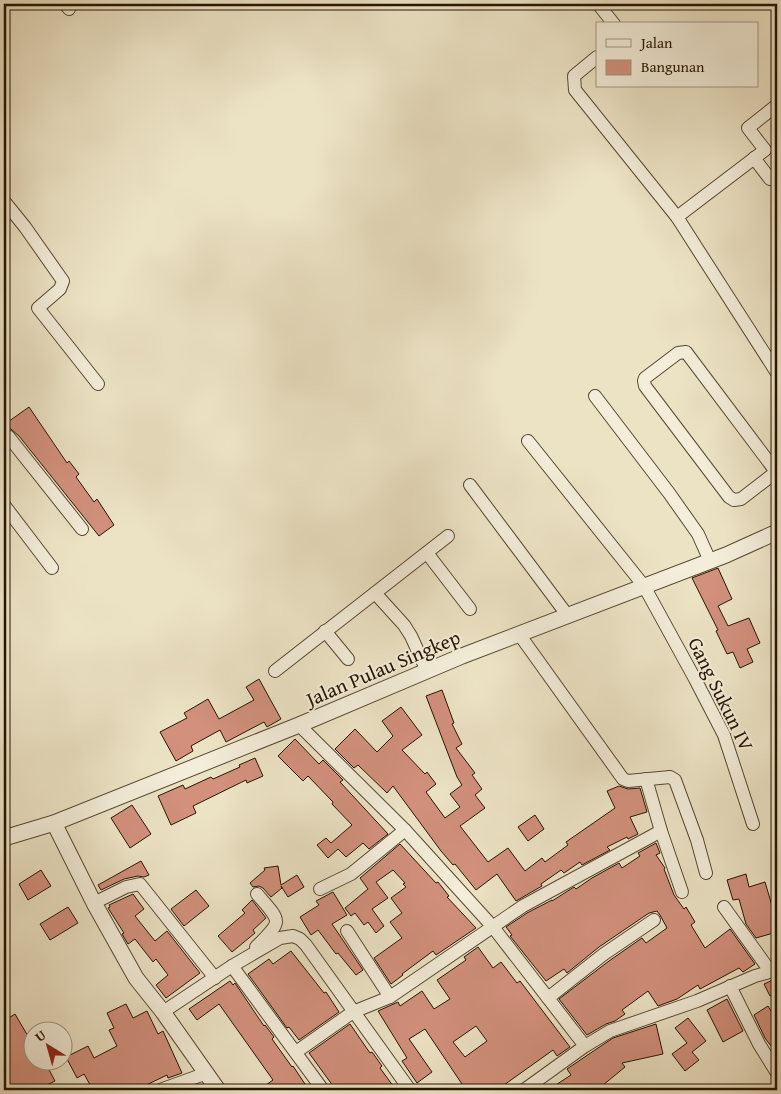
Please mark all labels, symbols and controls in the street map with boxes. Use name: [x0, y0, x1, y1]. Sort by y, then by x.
legend: [596, 22, 758, 88]
text: Jalan: [639, 32, 673, 53]
text: Bangunan: [641, 56, 705, 77]
street label: Jalan Pulau Singkep: [299, 622, 465, 714]
street label: Gang Sukun IV: [681, 632, 762, 756]
north arrow: [22, 1022, 72, 1072]
text: U: [30, 1024, 50, 1046]

